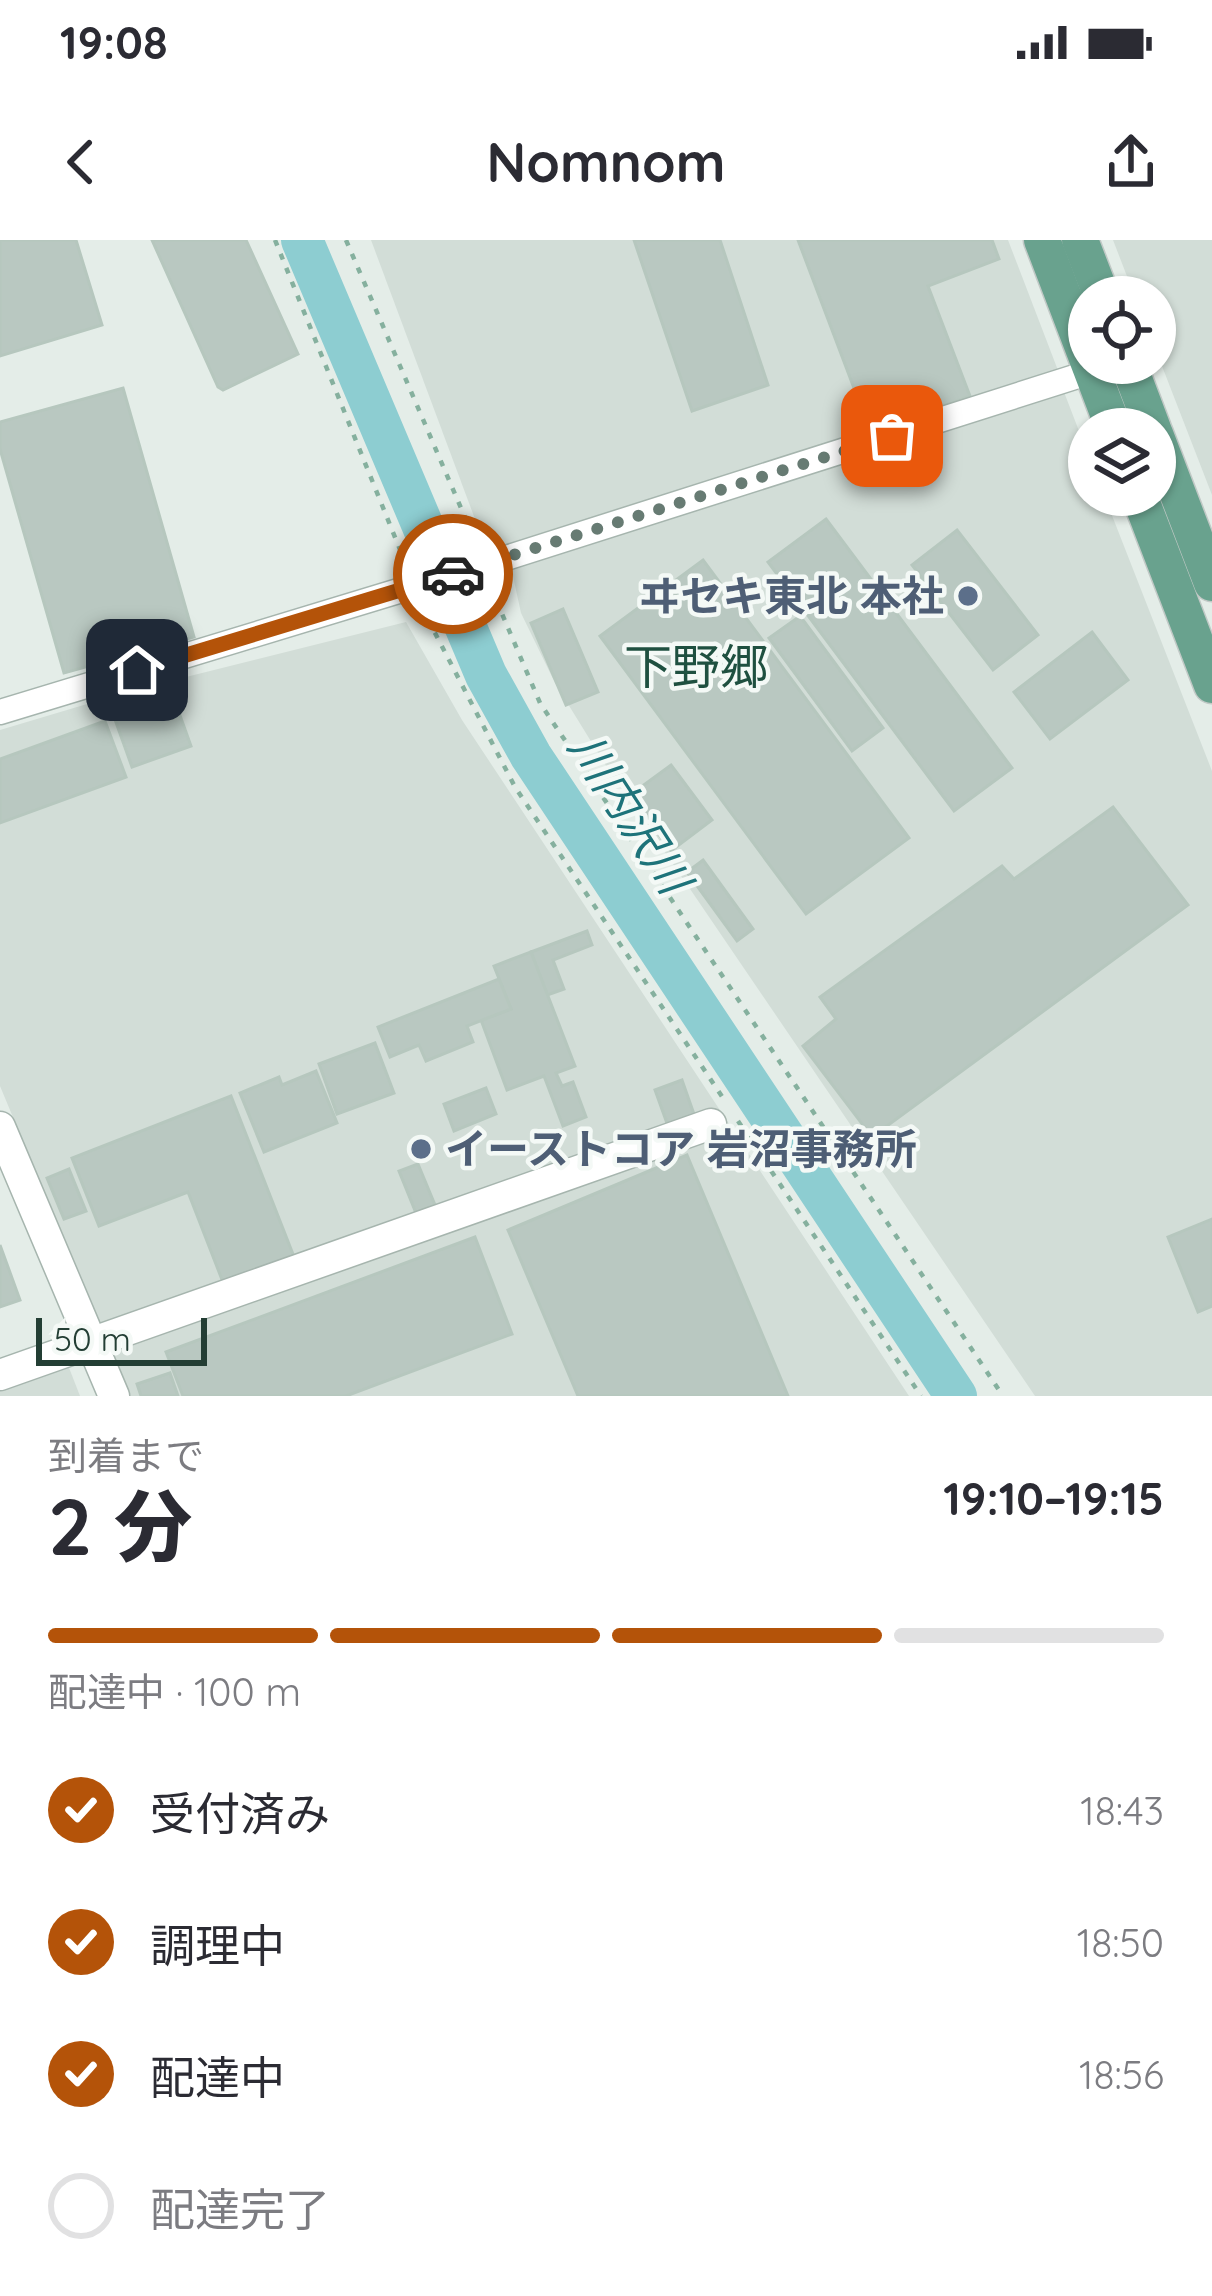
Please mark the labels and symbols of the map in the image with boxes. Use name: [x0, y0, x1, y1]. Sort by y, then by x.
pin: [841, 385, 943, 487]
courier: [393, 514, 513, 634]
place label: ヰセキ東北 本社: [638, 569, 944, 622]
marker: ヰセキ東北 本社: [955, 583, 981, 609]
pin: [86, 619, 188, 721]
district label: 下野郷: [624, 636, 768, 696]
water label: 川内沢川: [558, 722, 706, 907]
place label: イーストコア 岩沼事務所: [445, 1122, 917, 1175]
marker: イーストコア 岩沼事務所: [408, 1136, 434, 1162]
scale bar: [36, 1312, 207, 1365]

